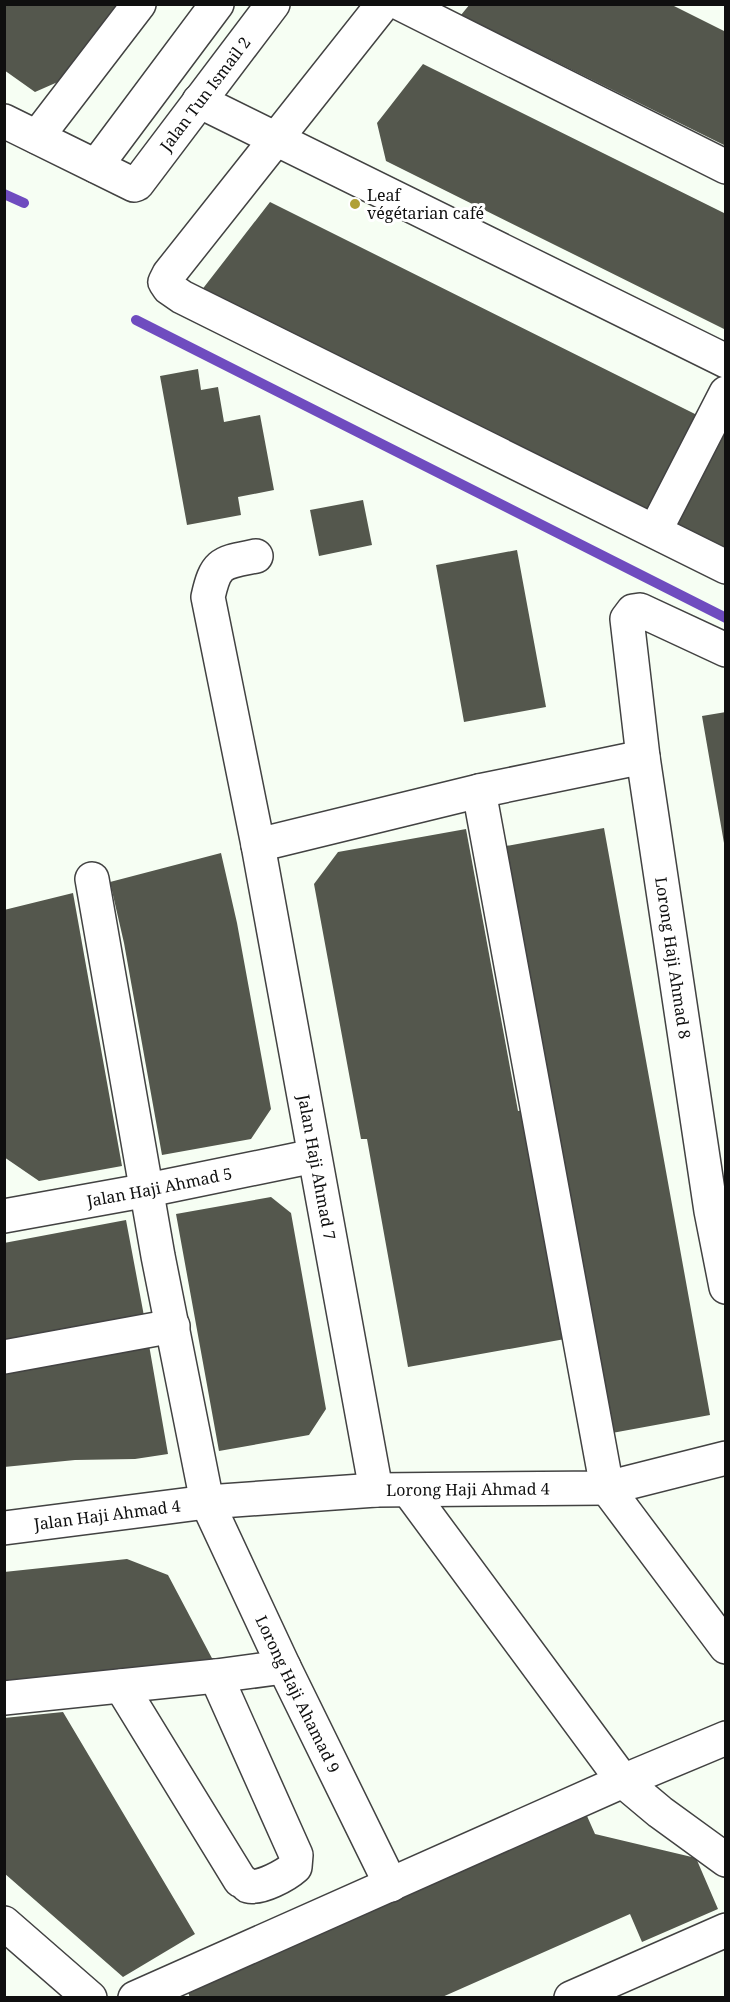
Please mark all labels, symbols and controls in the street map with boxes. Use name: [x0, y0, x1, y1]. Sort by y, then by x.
street label: Jalan Tun Ismail 2: [154, 32, 256, 156]
place label: Leaf végétarian café: [367, 184, 484, 224]
marker: Leaf végétarian café: [348, 197, 362, 211]
street label: Lorong Haji Ahmad 8: [650, 875, 696, 1040]
street label: Jalan Haji Ahmad 7: [293, 1092, 341, 1242]
street label: Jalan Haji Ahmad 5: [84, 1162, 234, 1212]
street label: Lorong Haji Ahmad 4: [386, 1477, 550, 1501]
street label: Jalan Haji Ahmad 4: [32, 1494, 182, 1535]
street label: Lorong Haji Ahamad 9: [250, 1612, 345, 1777]

